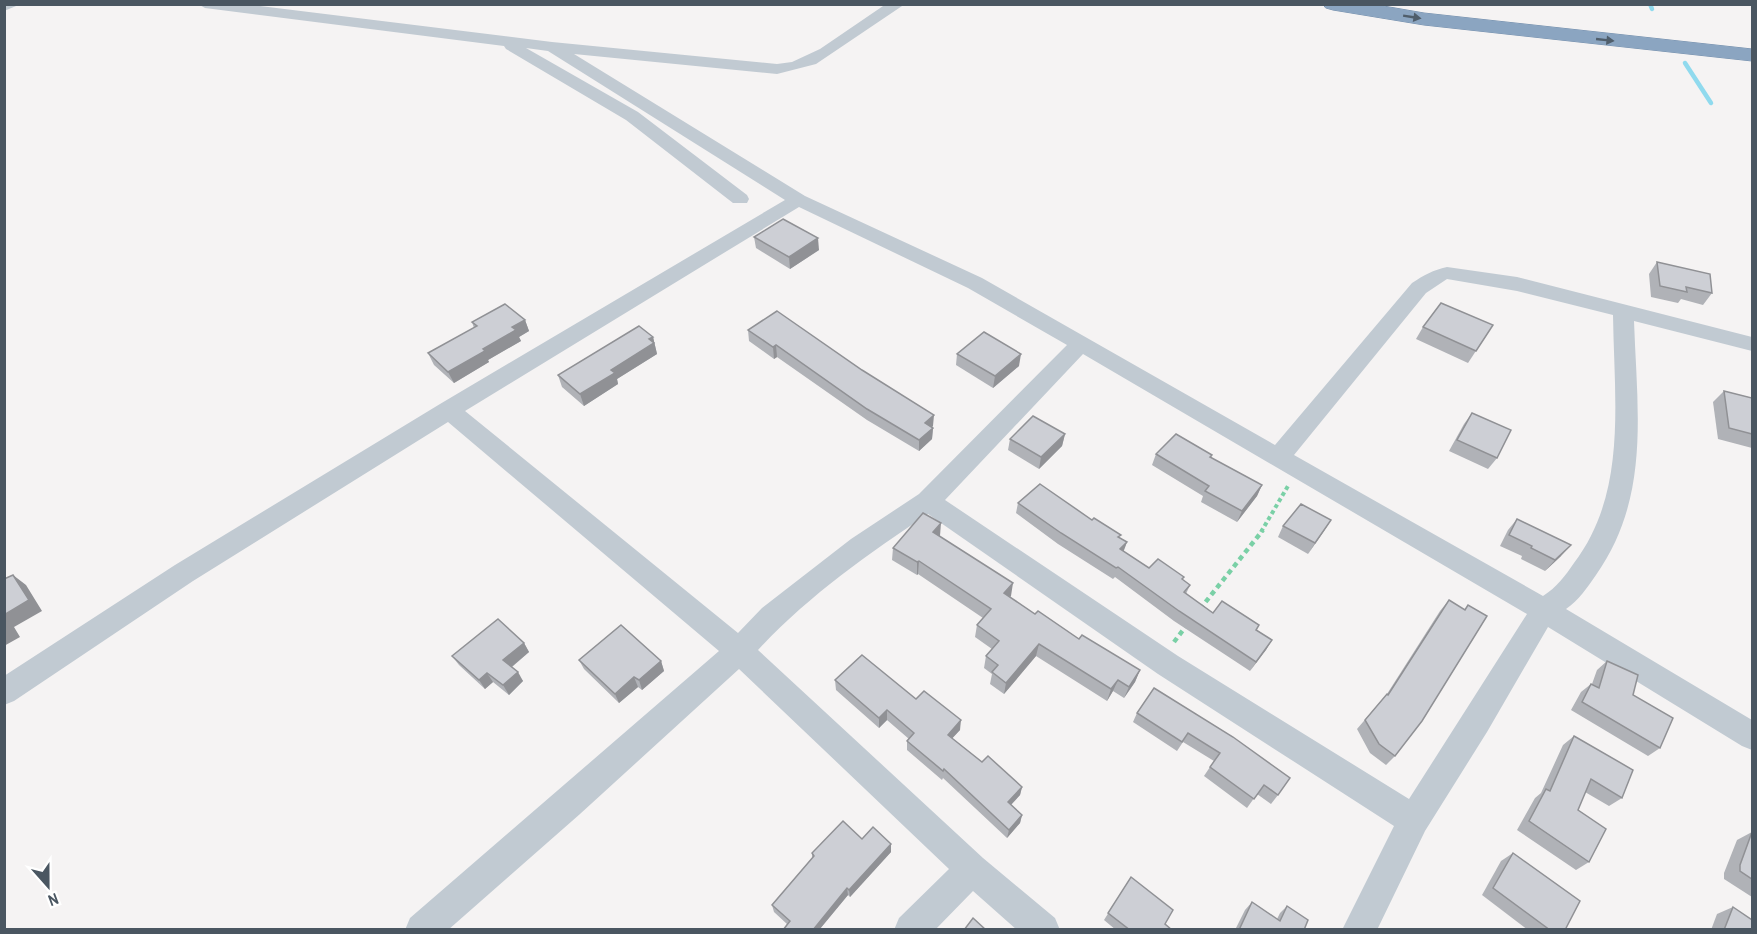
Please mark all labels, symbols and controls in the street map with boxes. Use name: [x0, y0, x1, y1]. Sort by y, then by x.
one-way arrow: [1402, 13, 1421, 22]
one-way arrow: [1596, 35, 1615, 45]
north arrow: [18, 856, 78, 916]
text: N: [45, 888, 62, 912]

